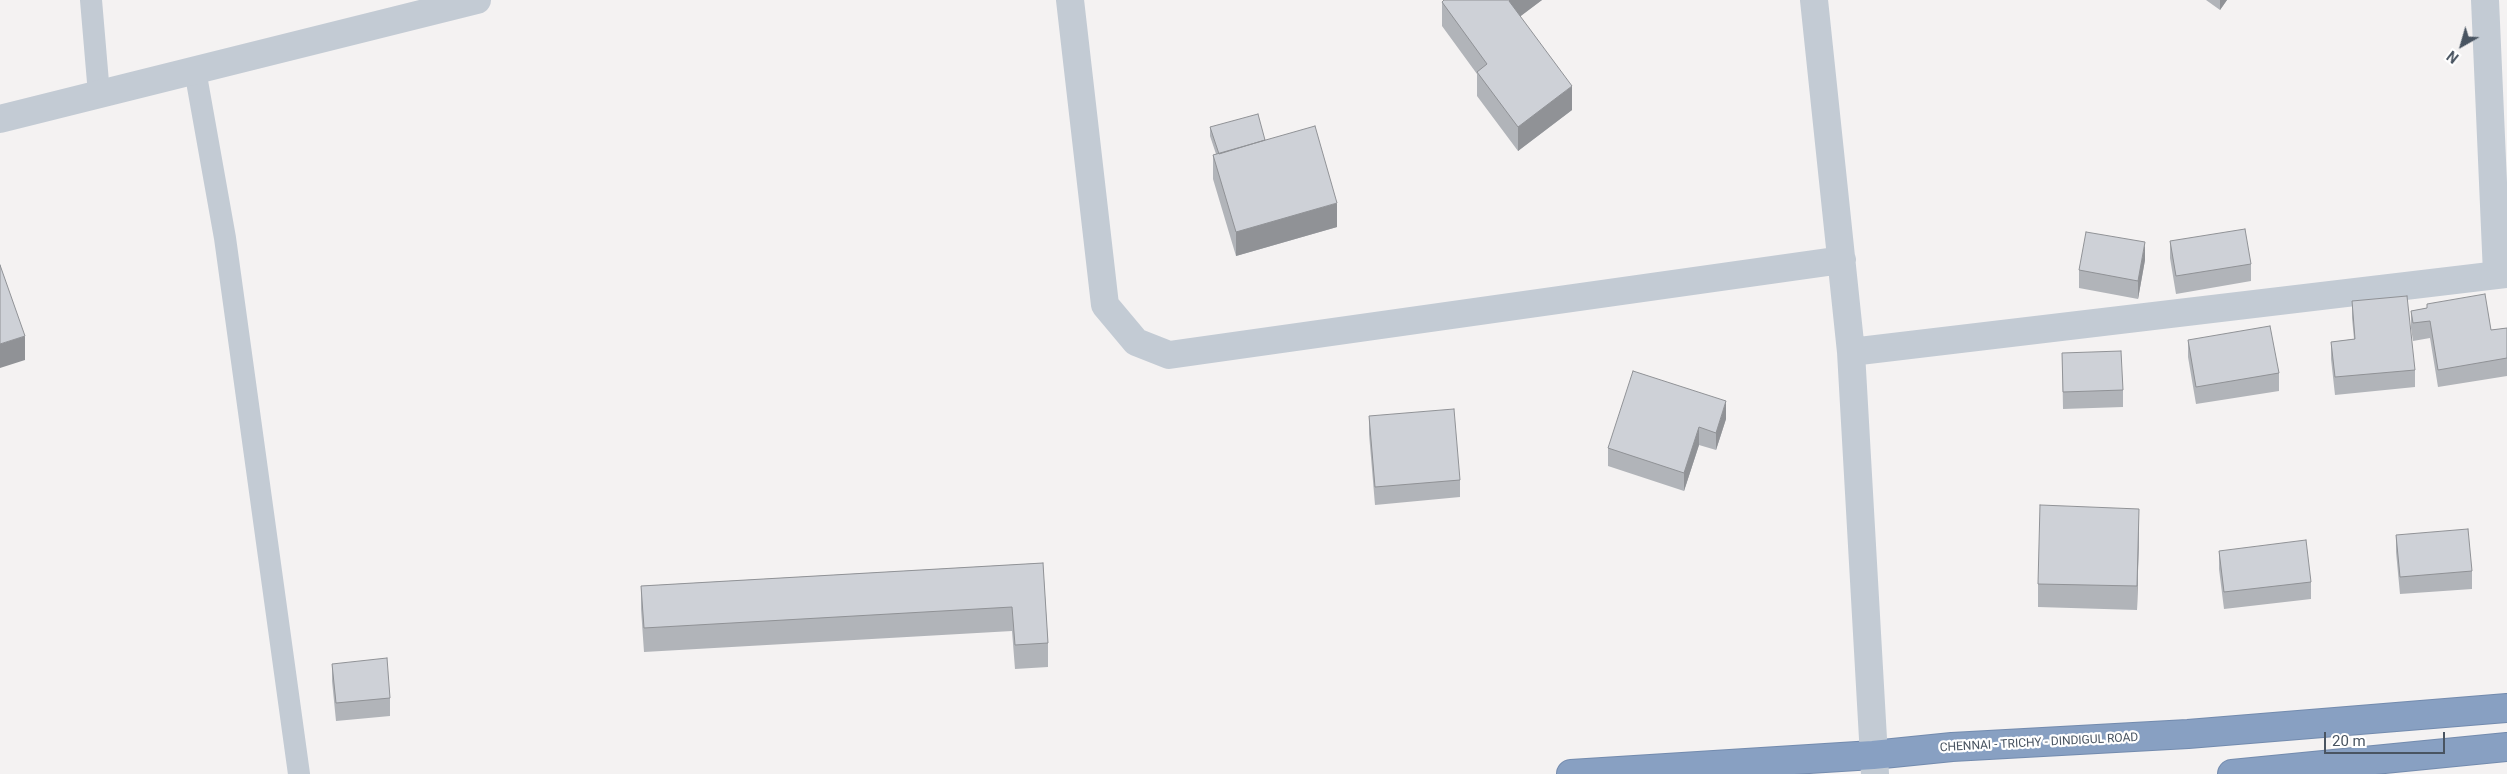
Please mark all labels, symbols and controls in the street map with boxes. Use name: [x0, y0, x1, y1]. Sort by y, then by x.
north arrow: [2437, 20, 2487, 70]
text: N: [2444, 47, 2462, 66]
scale bar: [2327, 722, 2448, 754]
street label: CHENNAI - TRICHY - DINDIGUL ROAD: [1939, 731, 2139, 755]
text: 20 m: [2332, 732, 2366, 750]

